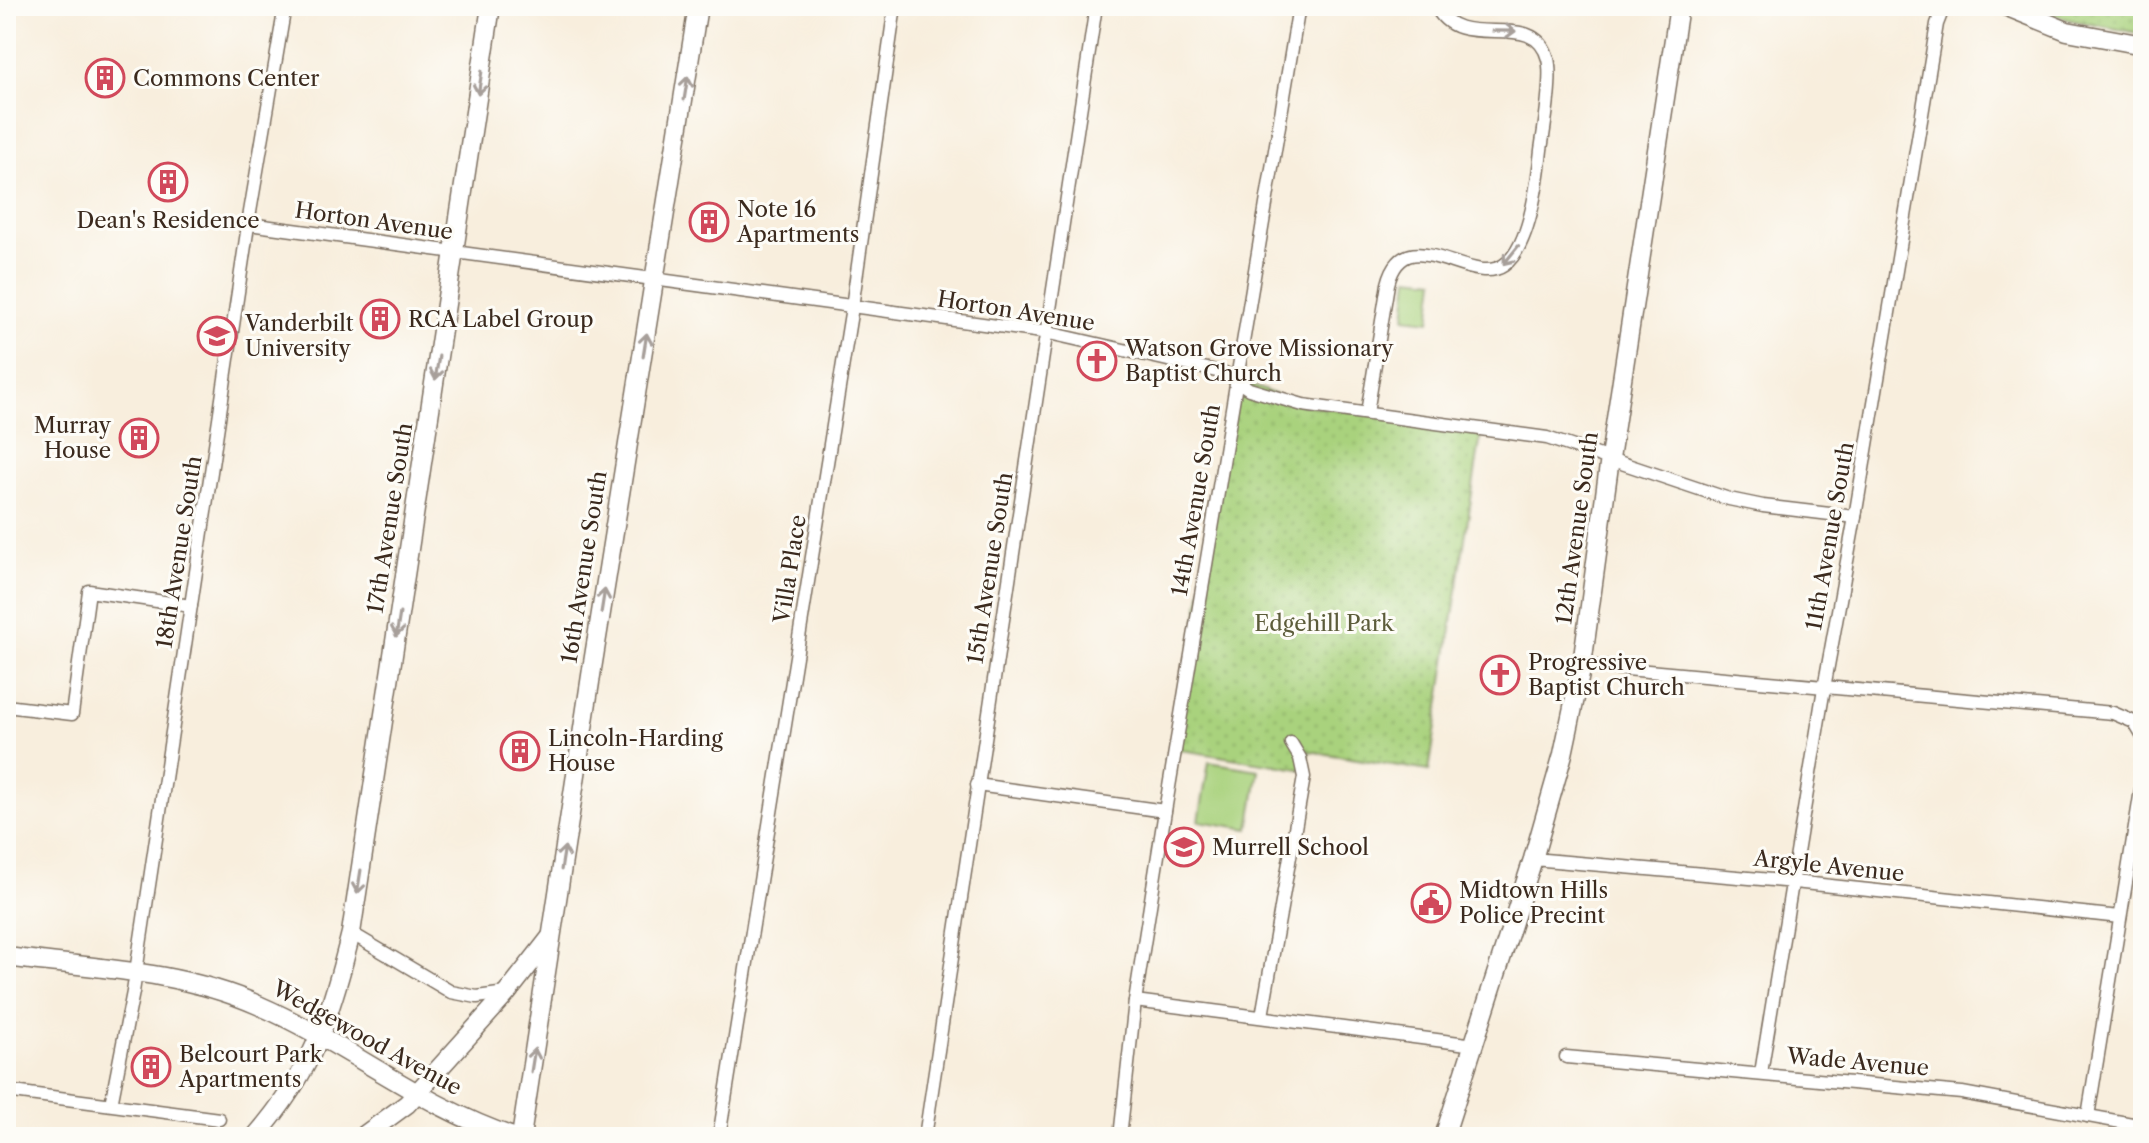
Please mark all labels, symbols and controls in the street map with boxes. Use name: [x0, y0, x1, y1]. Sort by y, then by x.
one-way arrow: [1490, 23, 1517, 39]
building icon: Commons Center: [84, 57, 126, 99]
place label: Commons Center: [133, 65, 320, 92]
one-way arrow: [472, 70, 487, 95]
one-way arrow: [679, 76, 694, 101]
building icon: Dean's Residence: [147, 161, 189, 203]
place label: Note 16 Apartments: [736, 196, 859, 248]
street label: Horton Avenue: [293, 197, 455, 245]
building icon: Note 16 Apartments: [688, 201, 730, 243]
place label: Dean's Residence: [76, 207, 260, 234]
one-way arrow: [1502, 245, 1520, 266]
street label: Horton Avenue: [935, 285, 1097, 337]
building icon: RCA Label Group: [359, 298, 401, 340]
place label: RCA Label Group: [408, 306, 593, 333]
place label: Vanderbilt University: [244, 310, 354, 362]
school or university icon: Vanderbilt University: [196, 315, 238, 357]
one-way arrow: [638, 333, 653, 358]
place label: Watson Grove Missionary Baptist Church: [1124, 335, 1394, 387]
church icon: Watson Grove Missionary Baptist Church: [1076, 340, 1118, 382]
one-way arrow: [429, 355, 444, 380]
street label: 14th Avenue South: [1166, 402, 1226, 598]
place label: Murray House: [34, 412, 112, 464]
building icon: Murray House: [118, 417, 160, 459]
street label: 17th Avenue South: [362, 421, 418, 615]
street label: 12th Avenue South: [1550, 430, 1604, 626]
street label: 11th Avenue South: [1800, 439, 1860, 632]
street label: 18th Avenue South: [150, 454, 208, 650]
street label: 16th Avenue South: [555, 469, 613, 665]
street label: 15th Avenue South: [962, 470, 1019, 666]
street label: Villa Place: [768, 513, 812, 626]
one-way arrow: [596, 589, 611, 615]
park label: Edgehill Park: [1254, 610, 1395, 637]
one-way arrow: [390, 612, 405, 637]
place label: Progressive Baptist Church: [1528, 649, 1685, 701]
church icon: Progressive Baptist Church: [1479, 654, 1521, 696]
place label: Lincoln-Harding House: [548, 725, 723, 777]
building icon: Lincoln-Harding House: [499, 730, 541, 772]
school or university icon: Murrell School: [1163, 826, 1205, 868]
place label: Murrell School: [1212, 834, 1369, 861]
street label: Argyle Avenue: [1751, 845, 1906, 887]
one-way arrow: [556, 846, 571, 872]
one-way arrow: [351, 869, 366, 894]
place label: Midtown Hills Police Precint: [1459, 877, 1608, 929]
public building icon: Midtown Hills Police Precint: [1410, 882, 1452, 924]
street label: Wedgewood Avenue: [267, 974, 467, 1101]
place label: Belcourt Park Apartments: [178, 1041, 324, 1093]
street label: Wade Avenue: [1785, 1042, 1930, 1082]
building icon: Belcourt Park Apartments: [130, 1046, 172, 1088]
one-way arrow: [526, 1048, 541, 1073]

